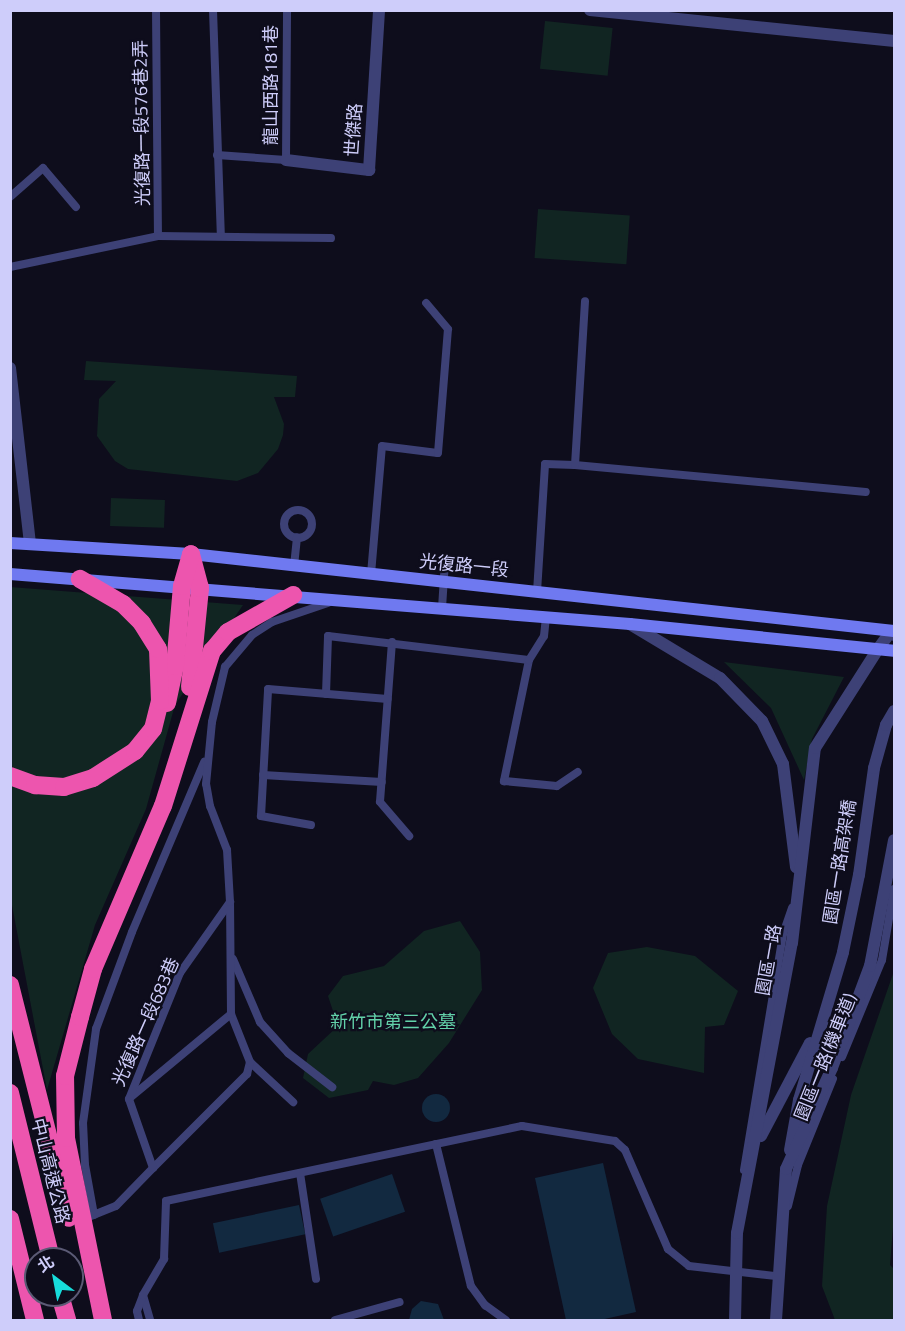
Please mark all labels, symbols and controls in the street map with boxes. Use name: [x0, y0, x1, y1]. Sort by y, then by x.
street label: 龍山西路181巷: [260, 25, 282, 145]
street label: 光復路一段576巷2弄: [130, 40, 154, 206]
street label: 世傑路: [341, 102, 367, 158]
street label: 光復路一段: [418, 551, 510, 581]
street label: 園區一路高架橋: [819, 798, 861, 926]
street label: 園區一路: [752, 923, 786, 997]
street label: 光復路一段683巷: [108, 954, 184, 1090]
street label: 園區一路(機車道): [791, 990, 861, 1124]
park label: 新竹市第三公墓: [330, 1011, 456, 1033]
street label: 中山高速公路: [26, 1116, 74, 1226]
north arrow: [24, 1247, 84, 1307]
text: 北: [32, 1249, 59, 1278]

